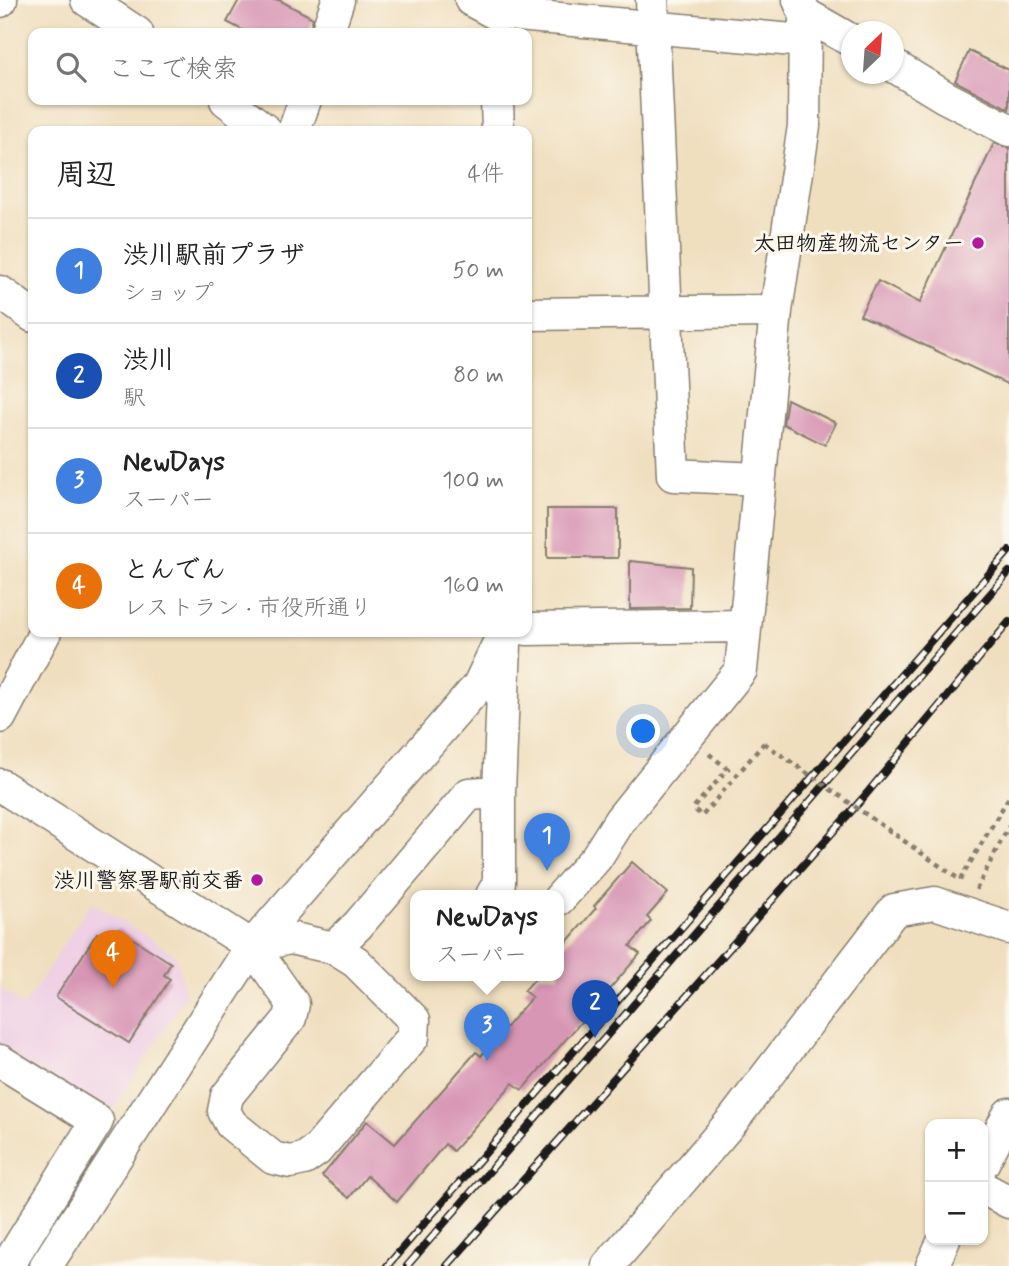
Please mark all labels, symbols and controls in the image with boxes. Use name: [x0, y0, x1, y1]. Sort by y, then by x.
north arrow: [841, 21, 904, 84]
search box: [28, 28, 532, 105]
icon: search: [52, 48, 90, 86]
text: ここで検索: [108, 53, 238, 87]
text: 周辺: [56, 156, 116, 195]
text: 4件: [468, 160, 504, 190]
place label: 太田物産物流センター: [754, 230, 964, 258]
marker: 太田物産物流センター: [970, 235, 986, 251]
text: 渋川駅前プラザ: [123, 239, 305, 273]
text: 1: [74, 256, 84, 286]
text: 50 m: [453, 256, 504, 286]
text: ショップ: [123, 279, 214, 309]
text: 渋川: [123, 344, 175, 378]
text: 2: [73, 361, 85, 391]
text: 80 m: [453, 361, 504, 391]
text: 駅: [123, 384, 146, 414]
text: NewDays: [123, 446, 225, 480]
text: 3: [74, 466, 84, 496]
text: 100 m: [442, 466, 504, 496]
text: スーパー: [123, 486, 214, 516]
text: とんでん: [123, 554, 226, 588]
text: 4: [72, 571, 86, 601]
text: 160 m: [443, 571, 504, 601]
text: レストラン · 市役所通り: [123, 594, 373, 624]
your location: [626, 714, 660, 748]
pin: 1: [524, 813, 570, 871]
place label: 渋川警察署駅前交番: [54, 867, 243, 895]
marker: 渋川警察署駅前交番: [249, 872, 265, 888]
popup: [410, 890, 564, 981]
text: NewDays: [436, 901, 538, 935]
pin: 4: [90, 930, 136, 988]
text: スーパー: [436, 941, 527, 971]
pin: 2: [572, 980, 618, 1038]
pin: 3: [464, 1003, 510, 1061]
map controls: [925, 1119, 988, 1245]
button: +: [925, 1119, 988, 1182]
button: −: [925, 1182, 988, 1245]

